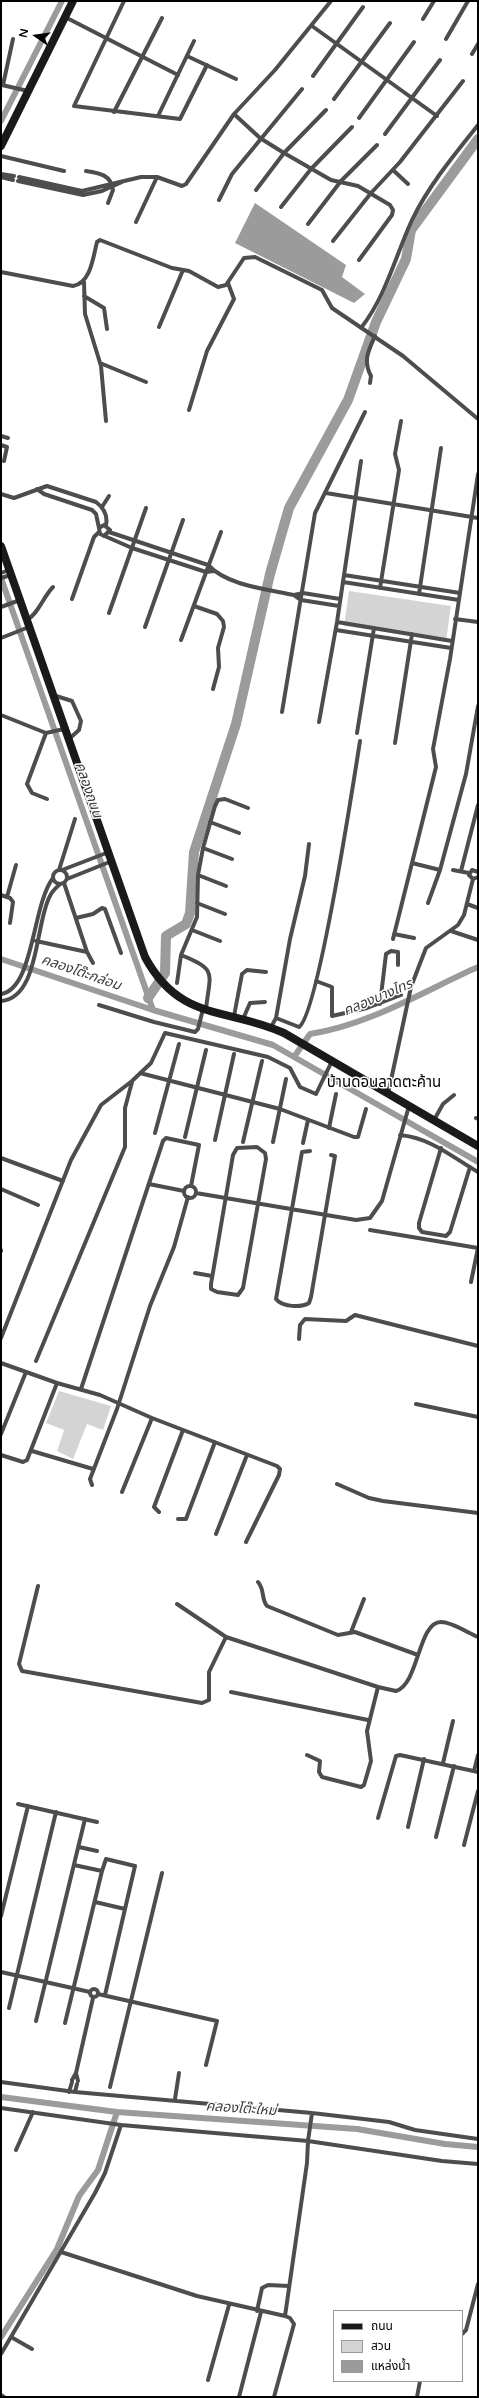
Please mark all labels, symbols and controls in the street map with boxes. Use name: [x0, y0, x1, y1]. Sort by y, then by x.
north arrow: [16, 16, 56, 56]
text: N: [16, 27, 31, 39]
water label: คลองถนน: [71, 760, 105, 820]
water label: คลองโต๊ะกล่อม: [39, 952, 123, 994]
water label: คลองบางไทร: [341, 976, 415, 1020]
district label: บ้านดอนลาดตะค้าน: [327, 1074, 441, 1092]
water label: คลองโต๊ะใหม่: [205, 2098, 277, 2120]
legend: [333, 2310, 463, 2382]
text: ถนน: [371, 2319, 393, 2333]
text: สวน: [371, 2339, 391, 2353]
text: แหล่งน้ำ: [371, 2359, 410, 2373]

